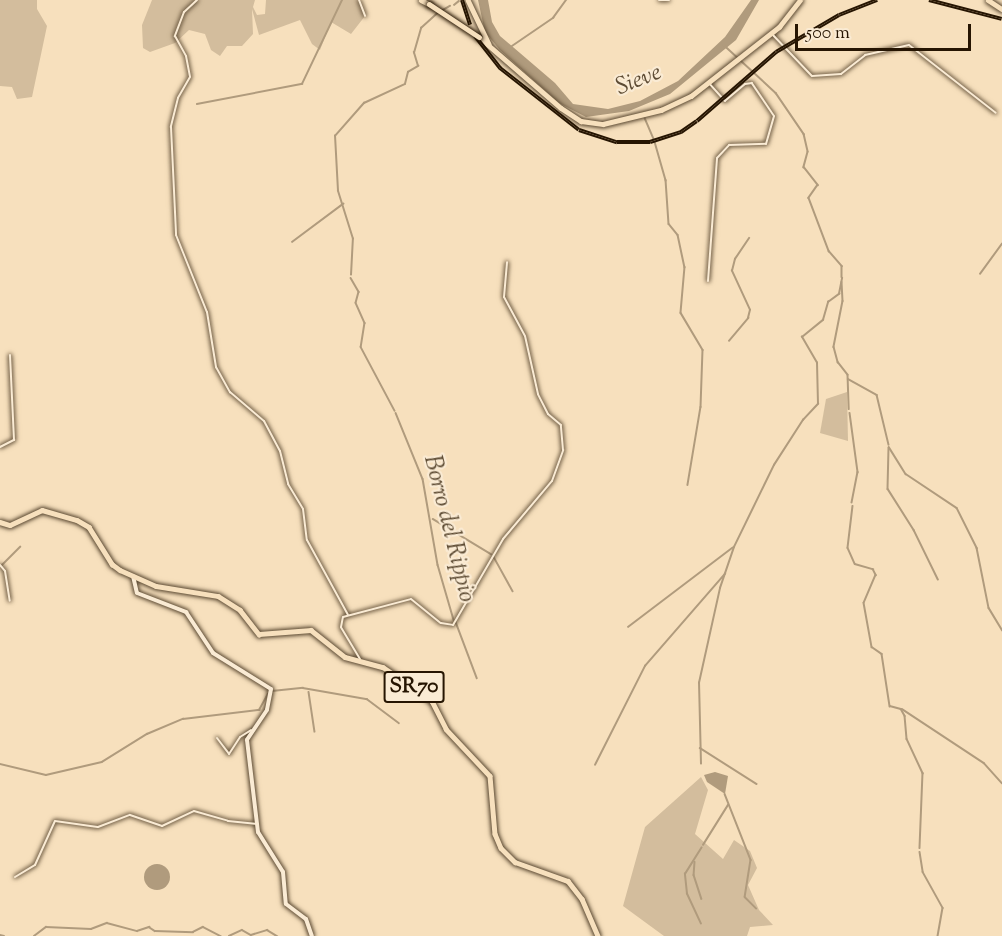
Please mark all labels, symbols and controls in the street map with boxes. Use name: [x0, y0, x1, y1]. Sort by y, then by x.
scale bar: [798, 12, 974, 50]
text: 500 m: [806, 21, 850, 47]
water label: Sieve: [612, 59, 666, 103]
water label: Borro del Rippio: [416, 453, 480, 605]
road number: SR70: [382, 669, 446, 705]

